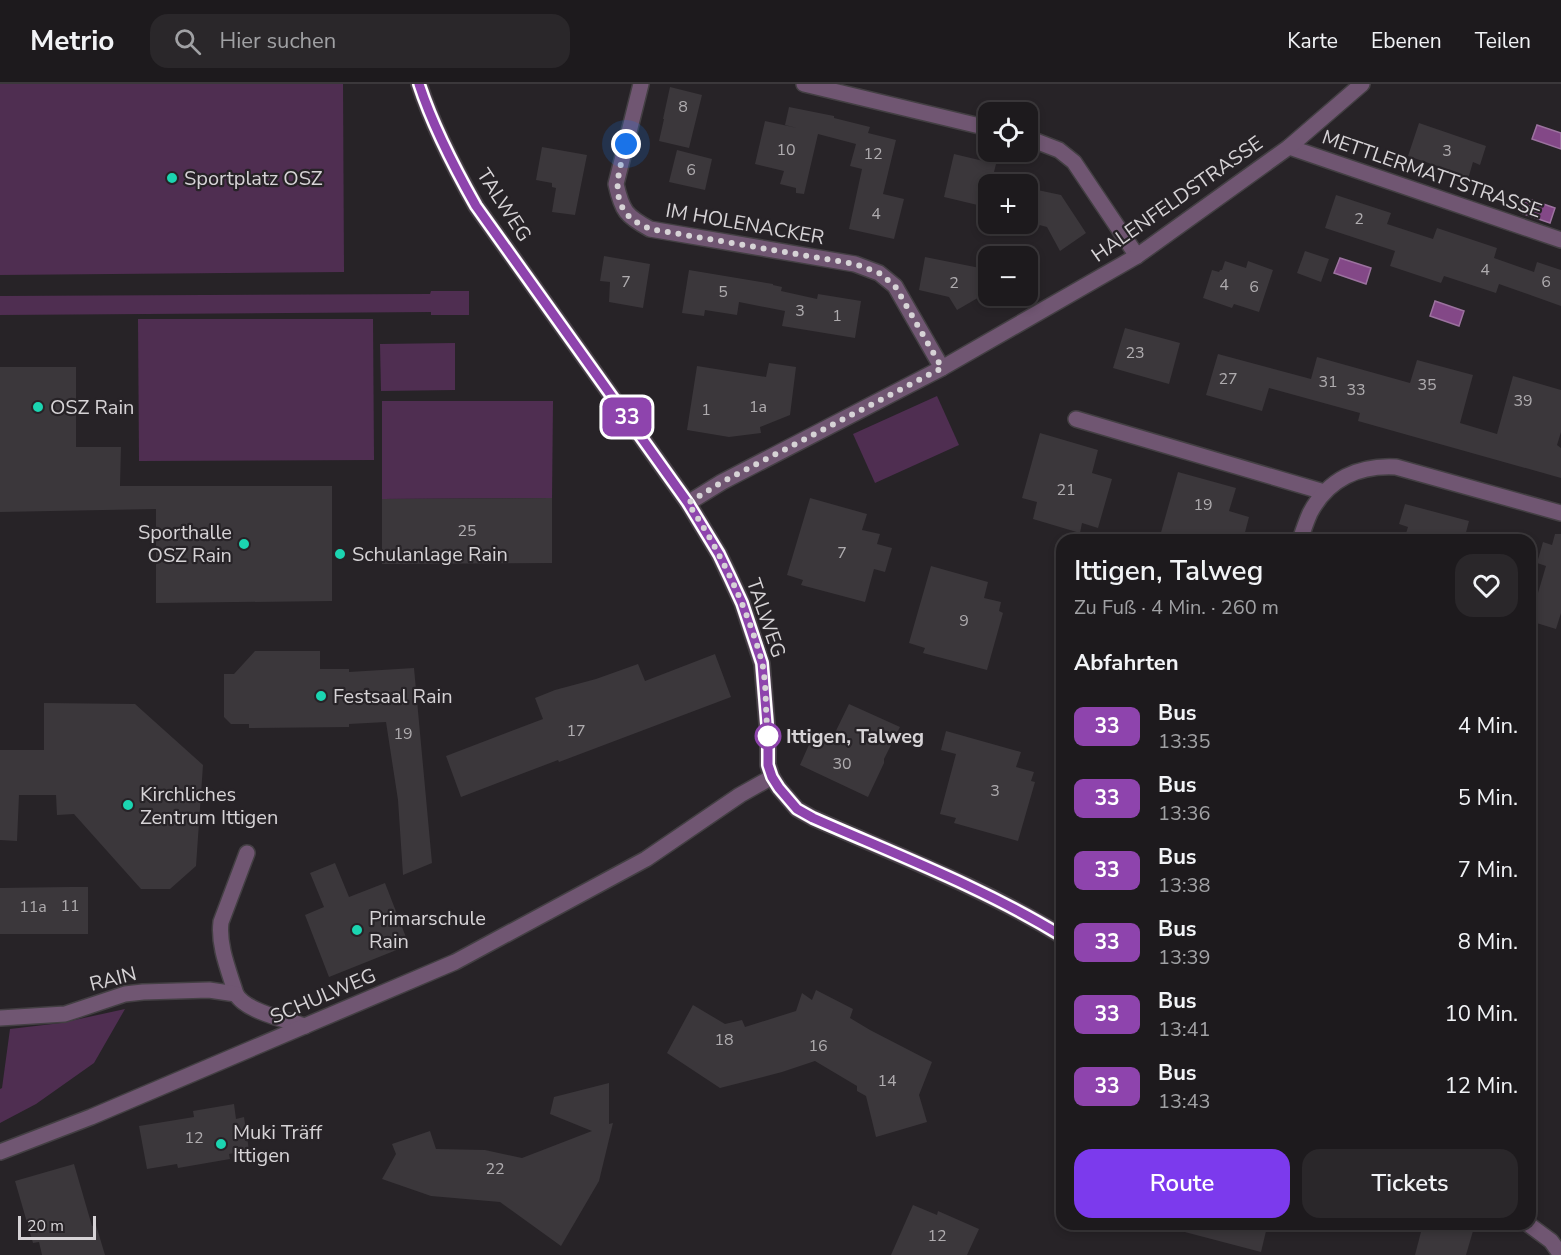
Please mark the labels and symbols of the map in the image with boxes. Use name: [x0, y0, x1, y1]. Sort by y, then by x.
house number: 8: [678, 96, 688, 118]
street label: METTLERMATTSTRASSE: [1319, 124, 1545, 224]
your location: [611, 129, 641, 159]
street label: HALENFELDSTRASSE: [1086, 130, 1268, 268]
house number: 10: [776, 139, 796, 161]
house number: 3: [1442, 140, 1452, 162]
house number: 12: [863, 143, 883, 165]
house number: 6: [686, 159, 696, 181]
street label: TALWEG: [470, 163, 538, 247]
place label: Sportplatz OSZ: [184, 165, 323, 192]
marker: Sportplatz OSZ: [165, 171, 179, 185]
street label: IM HOLENACKER: [664, 197, 826, 251]
house number: 4: [871, 203, 881, 225]
house number: 2: [1354, 208, 1364, 230]
house number: 4: [1480, 259, 1490, 281]
house number: 7: [621, 271, 631, 293]
house number: 6: [1541, 271, 1551, 293]
house number: 2: [949, 272, 959, 294]
house number: 4: [1219, 274, 1229, 296]
house number: 6: [1249, 276, 1259, 298]
house number: 5: [718, 281, 728, 303]
house number: 3: [795, 300, 805, 322]
house number: 1: [832, 305, 842, 327]
house number: 23: [1125, 342, 1145, 364]
house number: 27: [1218, 368, 1238, 390]
house number: 31: [1318, 371, 1338, 393]
house number: 35: [1417, 374, 1437, 396]
house number: 33: [1346, 379, 1366, 401]
house number: 39: [1513, 390, 1533, 412]
place label: OSZ Rain: [50, 394, 134, 421]
house number: 1a: [749, 396, 767, 418]
line badge: 33: [600, 398, 654, 436]
house number: 1: [701, 399, 711, 421]
marker: OSZ Rain: [31, 400, 45, 414]
house number: 21: [1056, 479, 1076, 501]
house number: 19: [1193, 494, 1213, 516]
place label: Sporthalle OSZ Rain: [138, 519, 232, 569]
house number: 25: [457, 520, 477, 542]
marker: Sporthalle OSZ Rain: [237, 537, 251, 551]
place label: Schulanlage Rain: [352, 541, 508, 568]
house number: 7: [837, 542, 847, 564]
marker: Schulanlage Rain: [333, 547, 347, 561]
street label: TALWEG: [740, 575, 792, 661]
house number: 9: [959, 610, 969, 632]
place label: Festsaal Rain: [333, 683, 453, 710]
marker: Festsaal Rain: [314, 689, 328, 703]
house number: 17: [566, 720, 586, 742]
house number: 19: [393, 723, 413, 745]
marker: Ittigen, Talweg: [755, 723, 781, 749]
place label: Ittigen, Talweg: [786, 723, 924, 750]
house number: 30: [832, 753, 852, 775]
house number: 3: [990, 780, 1000, 802]
place label: Kirchliches Zentrum Ittigen: [140, 781, 278, 831]
marker: Kirchliches Zentrum Ittigen: [121, 798, 135, 812]
house number: 11: [60, 895, 80, 917]
house number: 11a: [19, 896, 47, 918]
place label: Primarschule Rain: [369, 905, 486, 955]
marker: Primarschule Rain: [350, 923, 364, 937]
street label: RAIN: [87, 960, 139, 998]
street label: SCHULWEG: [266, 962, 380, 1030]
house number: 18: [714, 1029, 734, 1051]
house number: 16: [808, 1035, 828, 1057]
house number: 14: [877, 1070, 897, 1092]
place label: Muki Träff Ittigen: [233, 1119, 323, 1169]
house number: 12: [184, 1127, 204, 1149]
marker: Muki Träff Ittigen: [214, 1137, 228, 1151]
house number: 22: [485, 1158, 505, 1180]
scale bar: [18, 1213, 96, 1240]
house number: 12: [927, 1225, 947, 1247]

